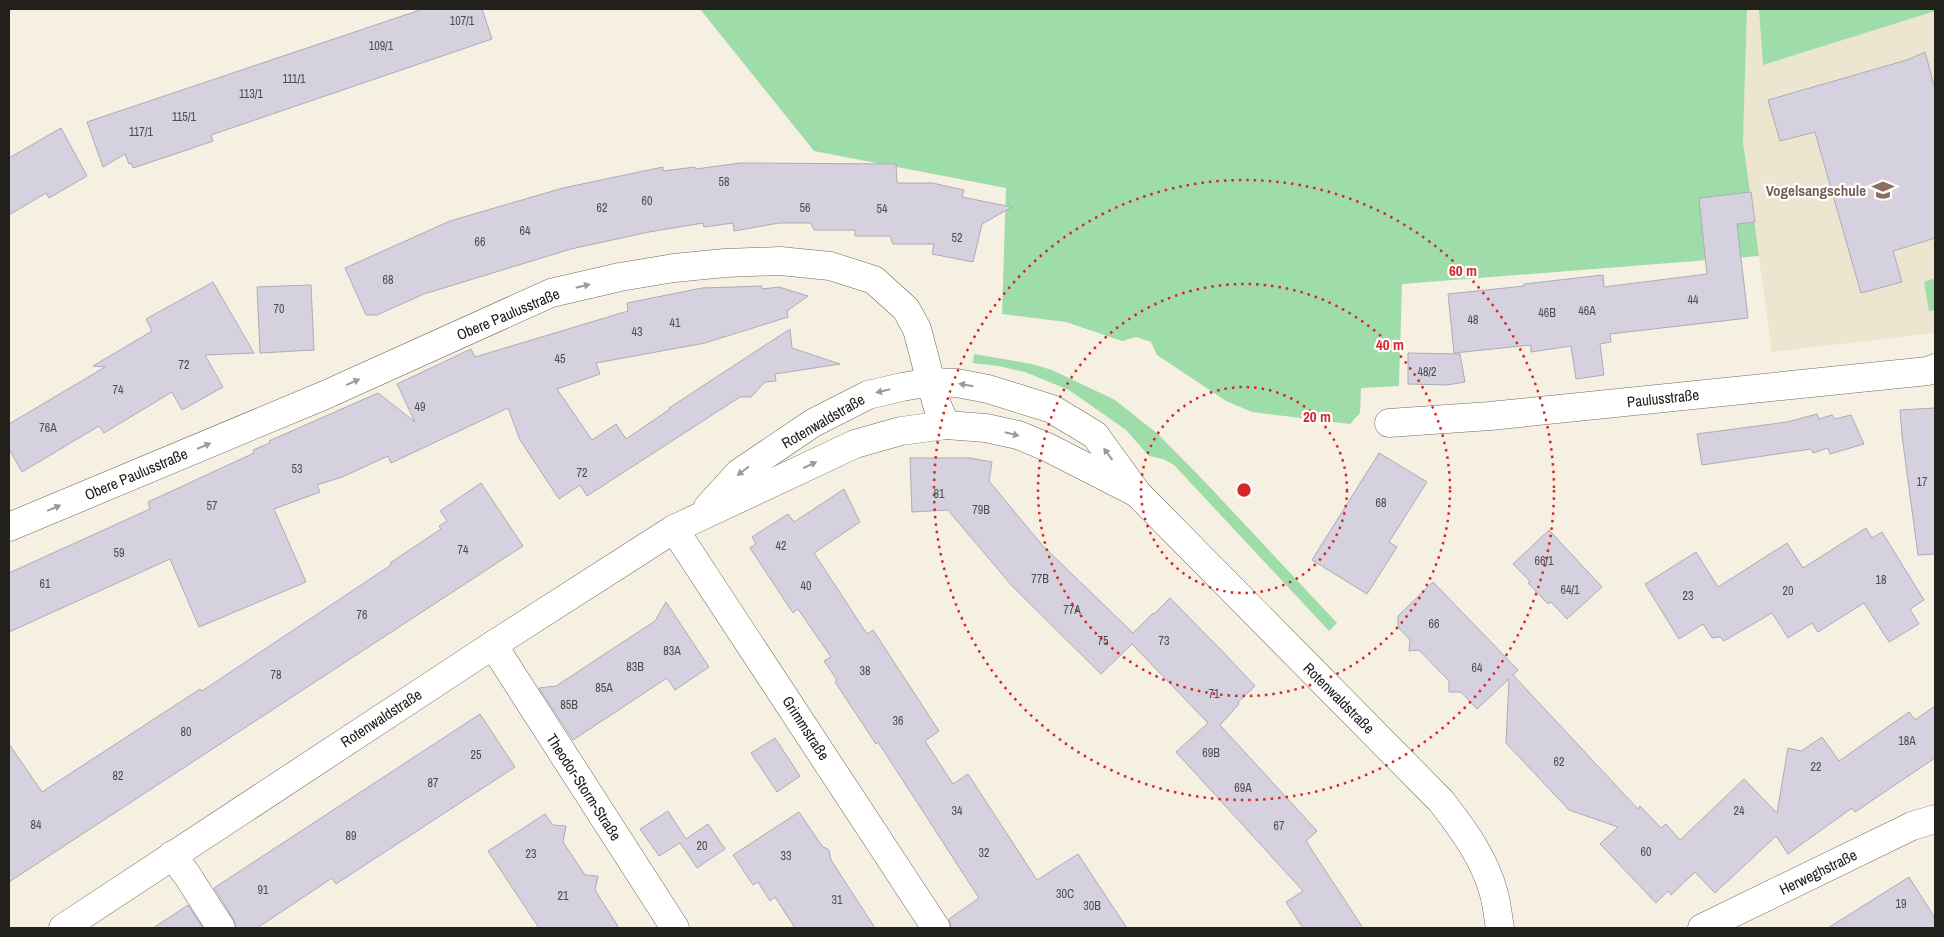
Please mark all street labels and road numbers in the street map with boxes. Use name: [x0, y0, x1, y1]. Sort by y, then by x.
street label: Obere Paulusstraße: [453, 283, 563, 345]
street label: Paulusstraße: [1626, 384, 1700, 412]
street label: Rotenwaldstraße: [777, 389, 869, 453]
street label: Obere Paulusstraße: [81, 443, 191, 505]
street label: Rotenwaldstraße: [1299, 658, 1379, 738]
street label: Rotenwaldstraße: [336, 684, 426, 752]
street label: Grimmstraße: [777, 692, 835, 764]
street label: Theodor-Storm-Straße: [541, 729, 627, 845]
street label: Herweghstraße: [1776, 844, 1861, 900]

